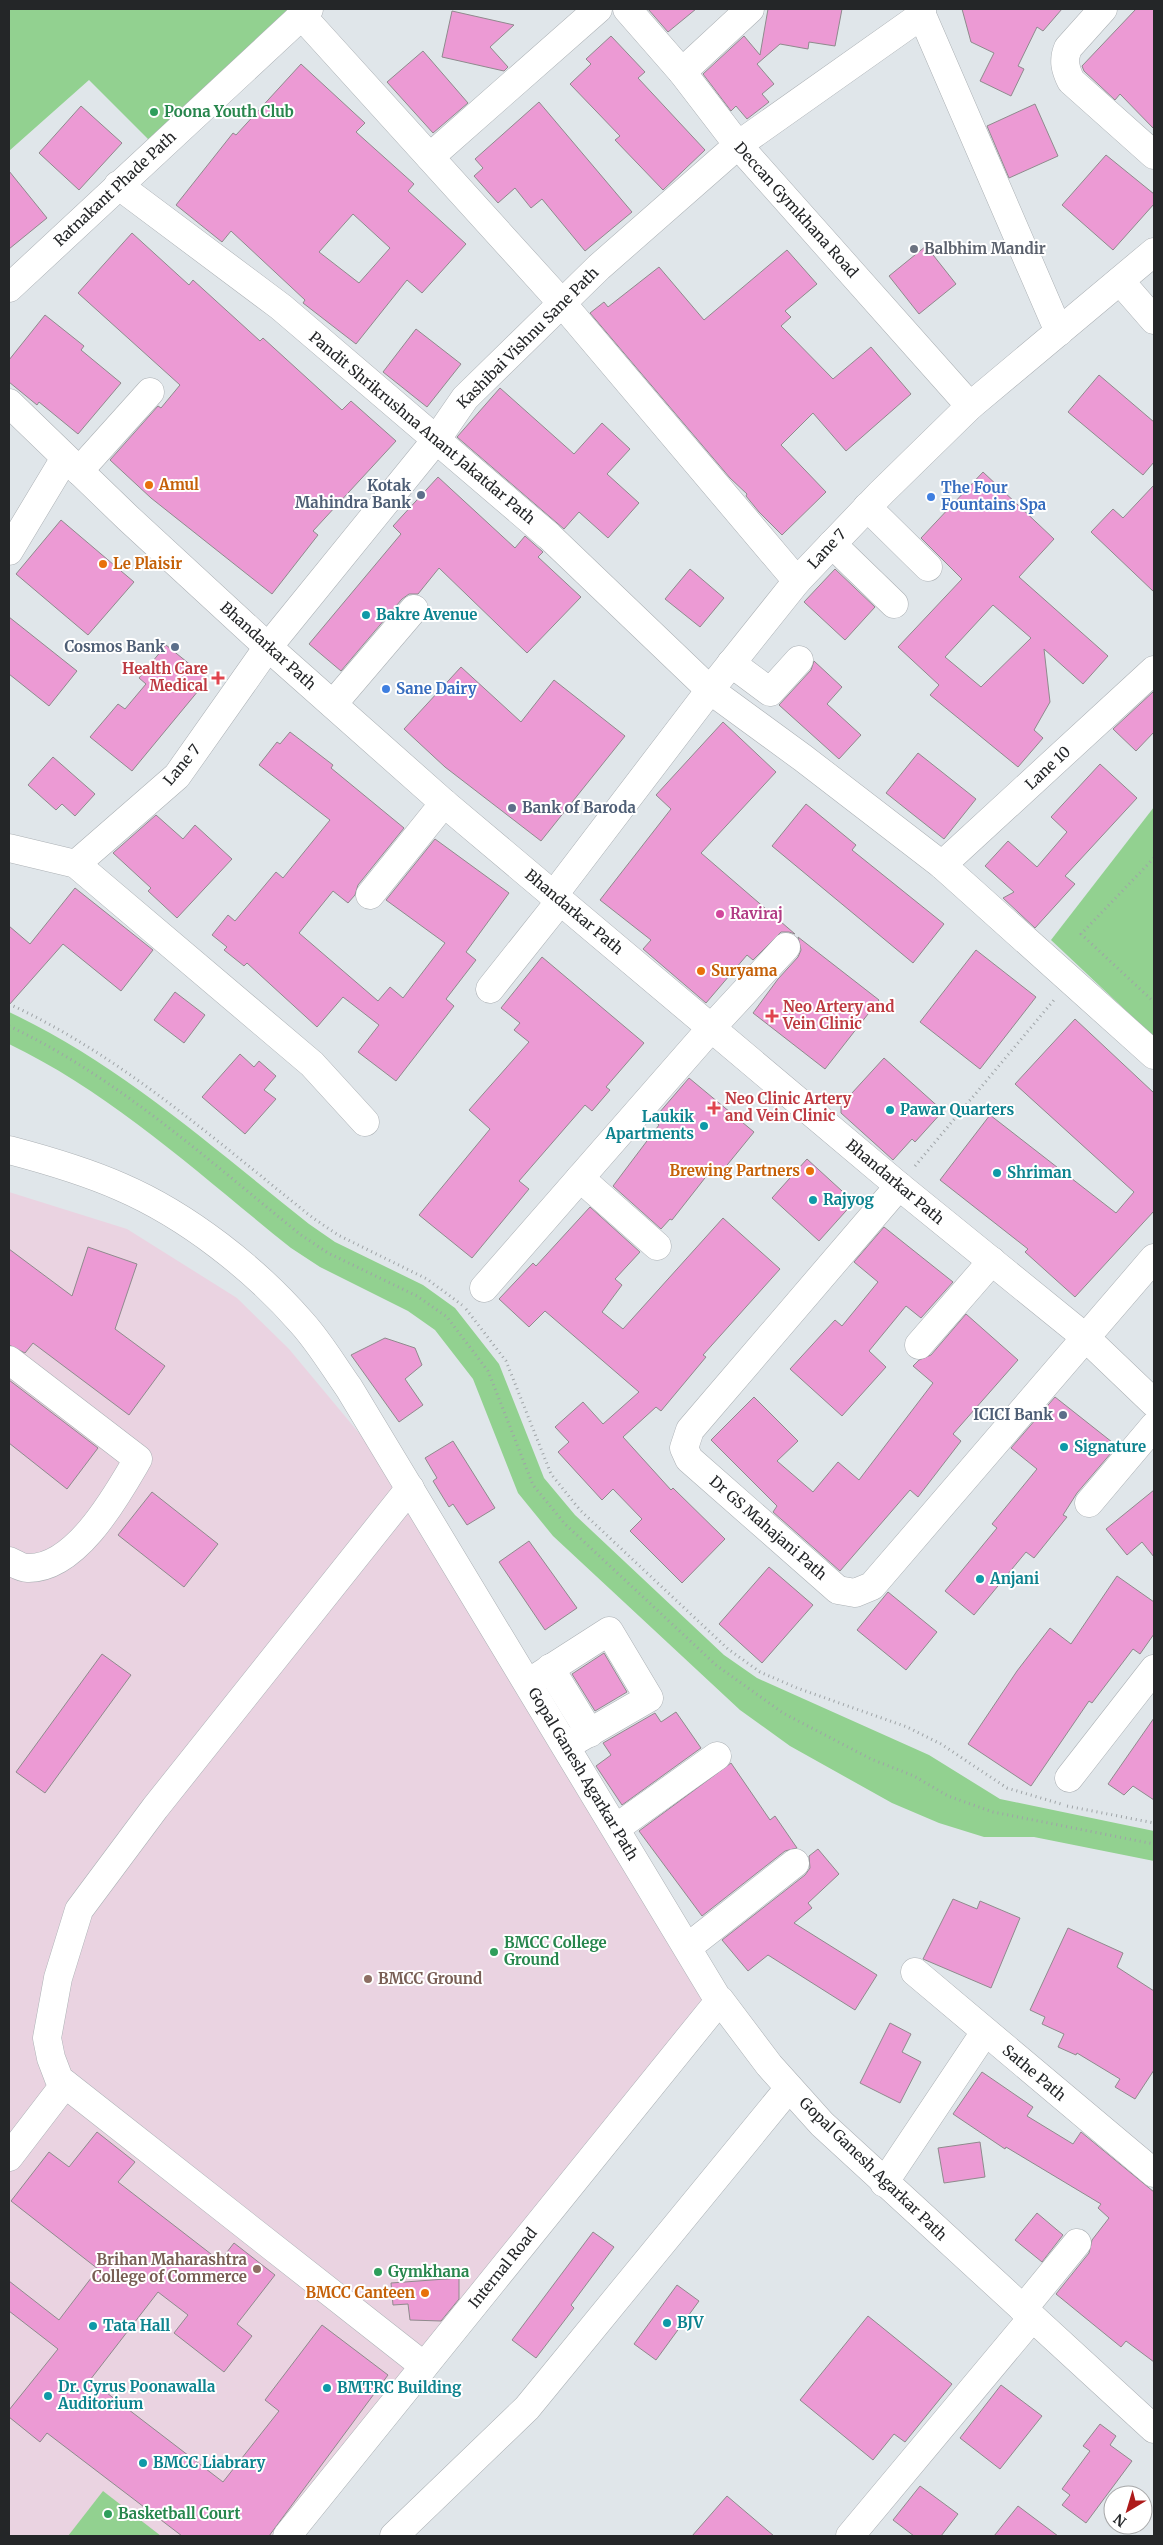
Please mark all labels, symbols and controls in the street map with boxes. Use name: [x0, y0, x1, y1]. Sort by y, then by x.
place label: Poona Youth Club: [164, 102, 294, 121]
marker: Poona Youth Club: [148, 106, 160, 118]
street label: Ratnakant Phade Path: [50, 127, 180, 250]
street label: Deccan Gymkhana Road: [730, 138, 862, 281]
place label: Balbhim Mandir: [924, 239, 1046, 258]
marker: Balbhim Mandir: [908, 243, 920, 255]
street label: Kashibai Vishnu Sane Path: [453, 263, 602, 412]
street label: Pandit Shrikrushna Anant Jakatdar Path: [305, 327, 539, 528]
place label: Amul: [158, 475, 199, 494]
place label: Kotak Mahindra Bank: [295, 476, 411, 512]
place label: The Four Fountains Spa: [941, 478, 1047, 514]
marker: Amul: [143, 479, 155, 491]
marker: Kotak Mahindra Bank: [415, 489, 427, 501]
marker: The Four Fountains Spa: [925, 491, 937, 503]
street label: Lane 7: [803, 524, 850, 573]
place label: Le Plaisir: [113, 554, 182, 573]
marker: Le Plaisir: [97, 558, 109, 570]
street label: Bhandarkar Path: [217, 598, 320, 694]
place label: Bakre Avenue: [376, 605, 477, 624]
marker: Bakre Avenue: [360, 609, 372, 621]
place label: Cosmos Bank: [64, 637, 165, 656]
marker: Cosmos Bank: [169, 641, 181, 653]
place label: Health Care Medical: [122, 659, 208, 695]
marker: Health Care Medical: [212, 672, 224, 684]
place label: Sane Dairy: [396, 679, 477, 698]
marker: Sane Dairy: [380, 683, 392, 695]
street label: Lane 7: [159, 740, 205, 789]
street label: Lane 10: [1021, 742, 1074, 793]
place label: Bank of Baroda: [522, 798, 636, 817]
marker: Bank of Baroda: [506, 802, 518, 814]
street label: Bhandarkar Path: [521, 865, 627, 958]
place label: Raviraj: [730, 904, 783, 923]
marker: Raviraj: [714, 908, 726, 920]
place label: Suryama: [711, 961, 778, 980]
marker: Suryama: [695, 965, 707, 977]
place label: Neo Artery and Vein Clinic: [782, 997, 895, 1033]
marker: Neo Artery and Vein Clinic: [765, 1009, 779, 1023]
place label: Neo Clinic Artery and Vein Clinic: [725, 1089, 852, 1125]
place label: Pawar Quarters: [900, 1100, 1014, 1119]
marker: Neo Clinic Artery and Vein Clinic: [707, 1101, 721, 1115]
marker: Pawar Quarters: [884, 1104, 896, 1116]
place label: Laukik Apartments: [605, 1107, 694, 1143]
marker: Laukik Apartments: [698, 1120, 710, 1132]
street label: Bhandarkar Path: [842, 1135, 948, 1228]
place label: Brewing Partners: [670, 1161, 800, 1180]
place label: Shriman: [1007, 1163, 1072, 1182]
marker: Brewing Partners: [804, 1165, 816, 1177]
marker: Shriman: [991, 1167, 1003, 1179]
place label: Rajyog: [823, 1190, 875, 1209]
marker: Rajyog: [807, 1194, 819, 1206]
place label: ICICI Bank: [973, 1405, 1053, 1424]
marker: ICICI Bank: [1057, 1409, 1069, 1421]
place label: Signature: [1074, 1437, 1146, 1456]
marker: Signature: [1058, 1441, 1070, 1453]
street label: Dr GS Mahajani Path: [706, 1472, 831, 1584]
place label: Anjani: [989, 1569, 1039, 1588]
marker: Anjani: [974, 1573, 986, 1585]
street label: Gopal Ganesh Agarkar Path: [524, 1684, 643, 1864]
place label: BMCC College Ground: [504, 1933, 607, 1969]
marker: BMCC College Ground: [488, 1946, 500, 1958]
place label: BMCC Ground: [378, 1969, 482, 1988]
marker: BMCC Ground: [362, 1973, 374, 1985]
street label: Sathe Path: [999, 2041, 1070, 2105]
street label: Gopal Ganesh Agarkar Path: [796, 2093, 951, 2244]
street label: Internal Road: [464, 2224, 541, 2312]
place label: Brihan Maharashtra College of Commerce: [92, 2250, 248, 2286]
place label: Gymkhana: [388, 2262, 470, 2281]
marker: Brihan Maharashtra College of Commerce: [251, 2263, 263, 2275]
marker: Gymkhana: [372, 2266, 384, 2278]
place label: BMCC Canteen: [305, 2283, 415, 2302]
marker: BMCC Canteen: [419, 2287, 431, 2299]
place label: BJV: [677, 2313, 704, 2332]
place label: Tata Hall: [103, 2316, 170, 2335]
marker: BJV: [661, 2317, 673, 2329]
marker: Tata Hall: [87, 2320, 99, 2332]
place label: Dr. Cyrus Poonawalla Auditorium: [57, 2377, 216, 2413]
place label: BMTRC Building: [337, 2378, 462, 2397]
marker: BMTRC Building: [321, 2382, 333, 2394]
marker: Dr. Cyrus Poonawalla Auditorium: [42, 2390, 54, 2402]
place label: BMCC Liabrary: [153, 2453, 265, 2472]
marker: BMCC Liabrary: [137, 2457, 149, 2469]
north arrow: [1103, 2485, 1153, 2535]
place label: Basketball Court: [118, 2504, 240, 2523]
marker: Basketball Court: [102, 2508, 114, 2520]
text: N: [1110, 2510, 1130, 2531]

